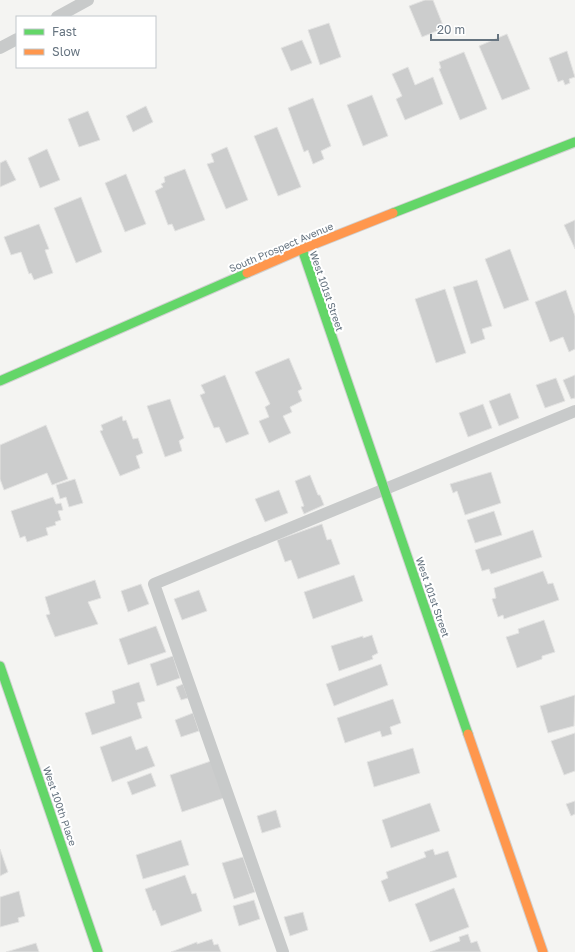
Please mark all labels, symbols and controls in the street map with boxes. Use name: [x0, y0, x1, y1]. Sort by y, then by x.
legend: [16, 16, 156, 68]
scale bar: [431, 16, 498, 42]
text: 20 m: [437, 22, 465, 37]
text: Fast: [52, 24, 77, 39]
text: Slow: [52, 44, 80, 59]
street label: South Prospect Avenue: [227, 220, 335, 274]
street label: West 101st Street: [308, 249, 346, 333]
street label: West 101st Street: [414, 555, 452, 639]
street label: West 100th Place: [41, 765, 79, 848]

